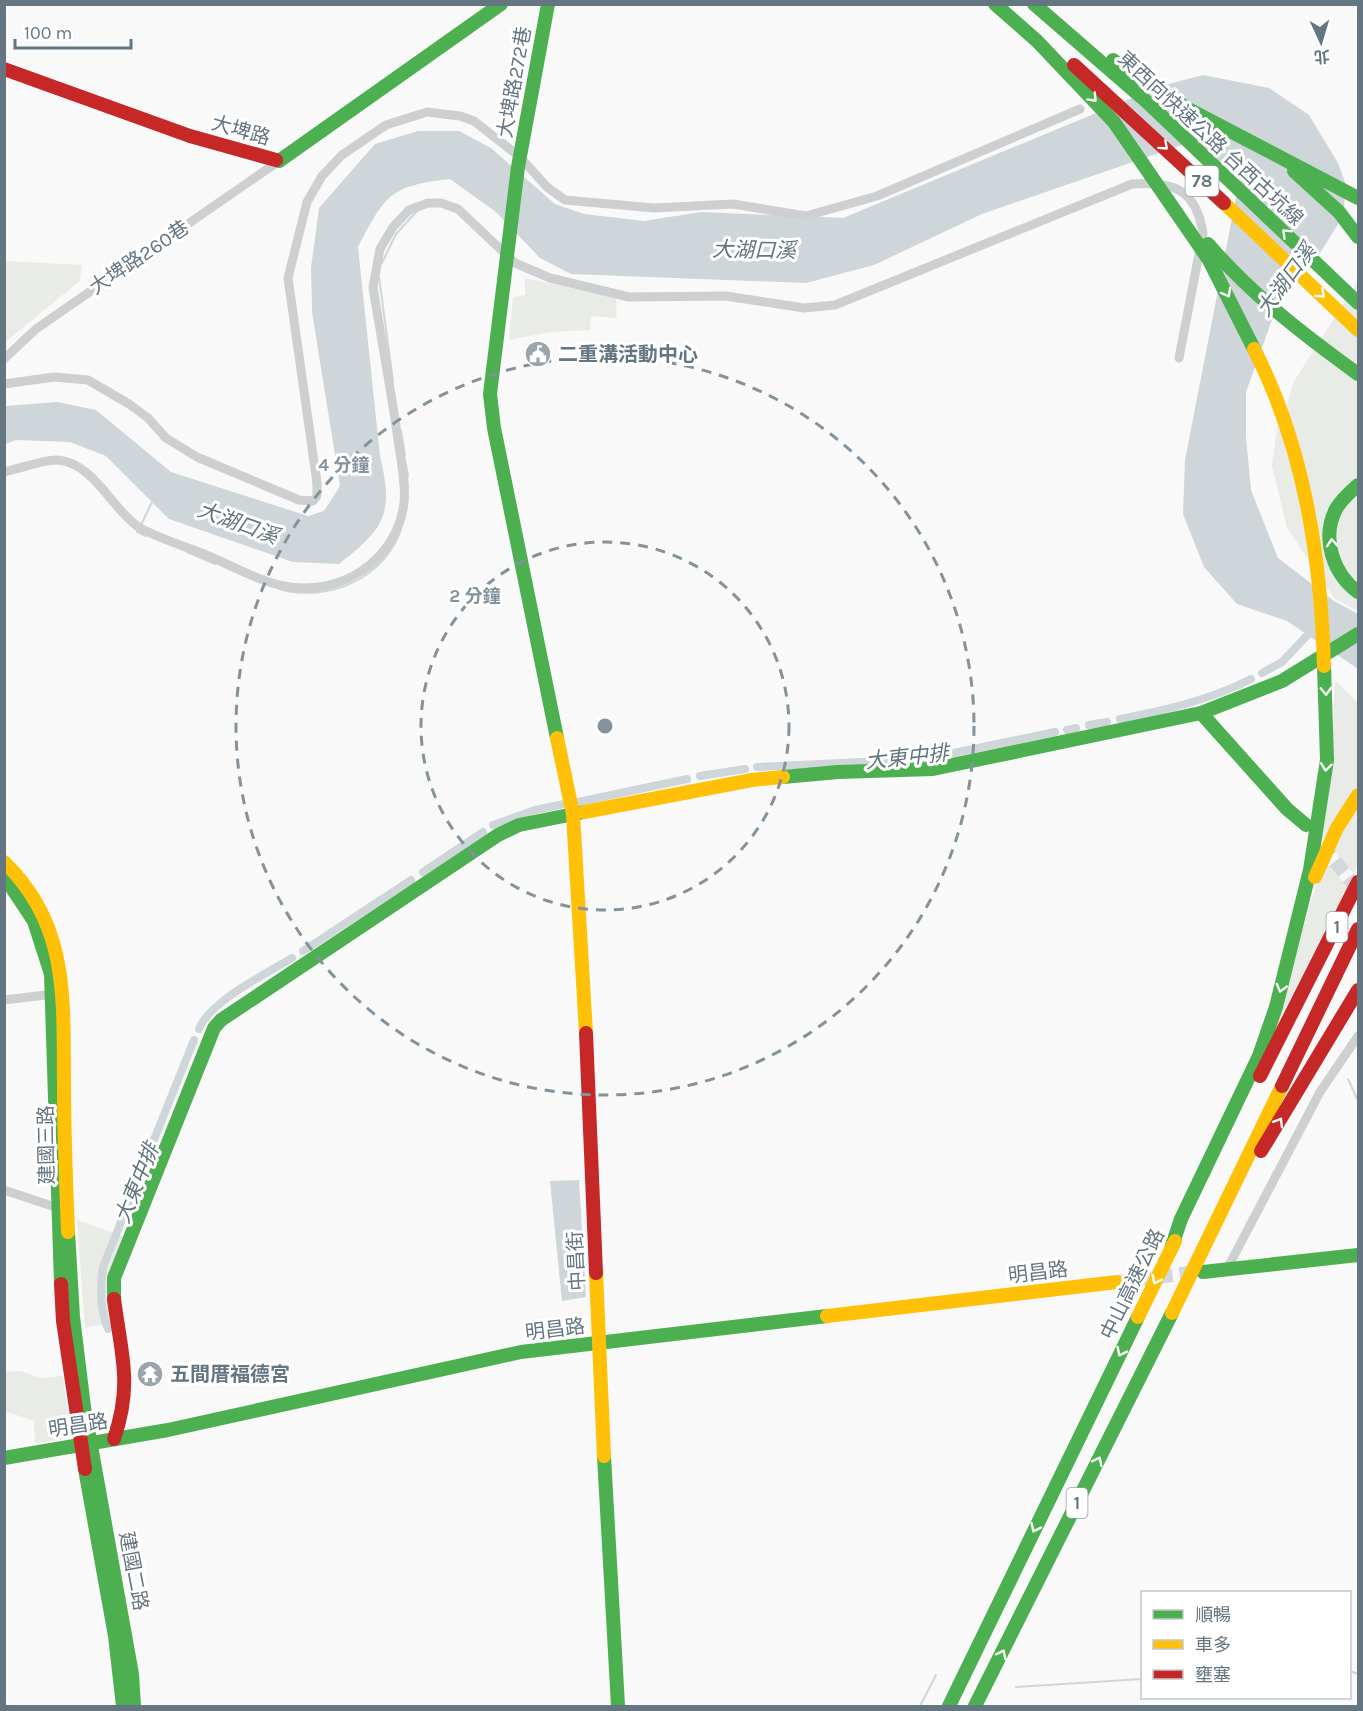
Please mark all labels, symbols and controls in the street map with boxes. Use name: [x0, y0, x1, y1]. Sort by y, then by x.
scale bar: [15, 12, 130, 50]
north arrow: [1291, 12, 1351, 72]
text: 100 m: [24, 22, 72, 44]
street label: 大埤路272巷: [493, 25, 536, 140]
street label: 東西向快速公路 台西古坑線: [1113, 46, 1308, 230]
text: 北: [1313, 46, 1331, 67]
one-way arrow: [1085, 91, 1096, 102]
street label: 大埤路: [209, 111, 273, 150]
one-way arrow: [1157, 138, 1168, 149]
road number: 78: [1186, 166, 1218, 196]
street label: 大埤路260巷: [85, 216, 193, 299]
one-way arrow: [1283, 229, 1293, 240]
water label: 大湖口溪: [712, 237, 799, 263]
water label: 大湖口溪: [1252, 237, 1322, 321]
one-way arrow: [1220, 286, 1231, 297]
one-way arrow: [1314, 286, 1325, 297]
public building icon: 二重溝活動中心: [523, 339, 553, 369]
place label: 二重溝活動中心: [558, 343, 698, 366]
text: 4 分鐘: [318, 454, 370, 476]
water label: 大湖口溪: [194, 497, 284, 550]
one-way arrow: [1325, 539, 1338, 548]
text: 2 分鐘: [449, 585, 501, 607]
one-way arrow: [1320, 686, 1332, 695]
centre of rings: [595, 716, 615, 736]
water label: 大東中排: [864, 740, 953, 773]
one-way arrow: [1320, 762, 1333, 772]
road number: 1: [1326, 912, 1348, 942]
one-way arrow: [1276, 983, 1289, 993]
street label: 建國三路: [34, 1105, 59, 1185]
one-way arrow: [1271, 1118, 1283, 1128]
water label: 大東中排: [110, 1137, 165, 1226]
street label: 中山高速公路: [1096, 1225, 1169, 1343]
street label: 中昌街: [563, 1230, 590, 1292]
street label: 明昌路: [1007, 1257, 1069, 1288]
one-way arrow: [1152, 1273, 1163, 1284]
street label: 明昌路: [524, 1314, 586, 1345]
one-way arrow: [1116, 1346, 1128, 1357]
temple icon: 五間厝福德宮: [135, 1359, 165, 1389]
place label: 五間厝福德宮: [170, 1363, 290, 1386]
street label: 明昌路: [47, 1409, 110, 1442]
one-way arrow: [1091, 1457, 1102, 1467]
road number: 1: [1066, 1488, 1088, 1518]
one-way arrow: [1031, 1521, 1043, 1532]
street label: 建國二路: [115, 1530, 152, 1613]
legend: [1141, 1591, 1351, 1699]
text: 順暢: [1195, 1604, 1231, 1626]
text: 車多: [1195, 1634, 1231, 1656]
one-way arrow: [994, 1650, 1006, 1661]
text: 壅塞: [1195, 1664, 1231, 1686]

